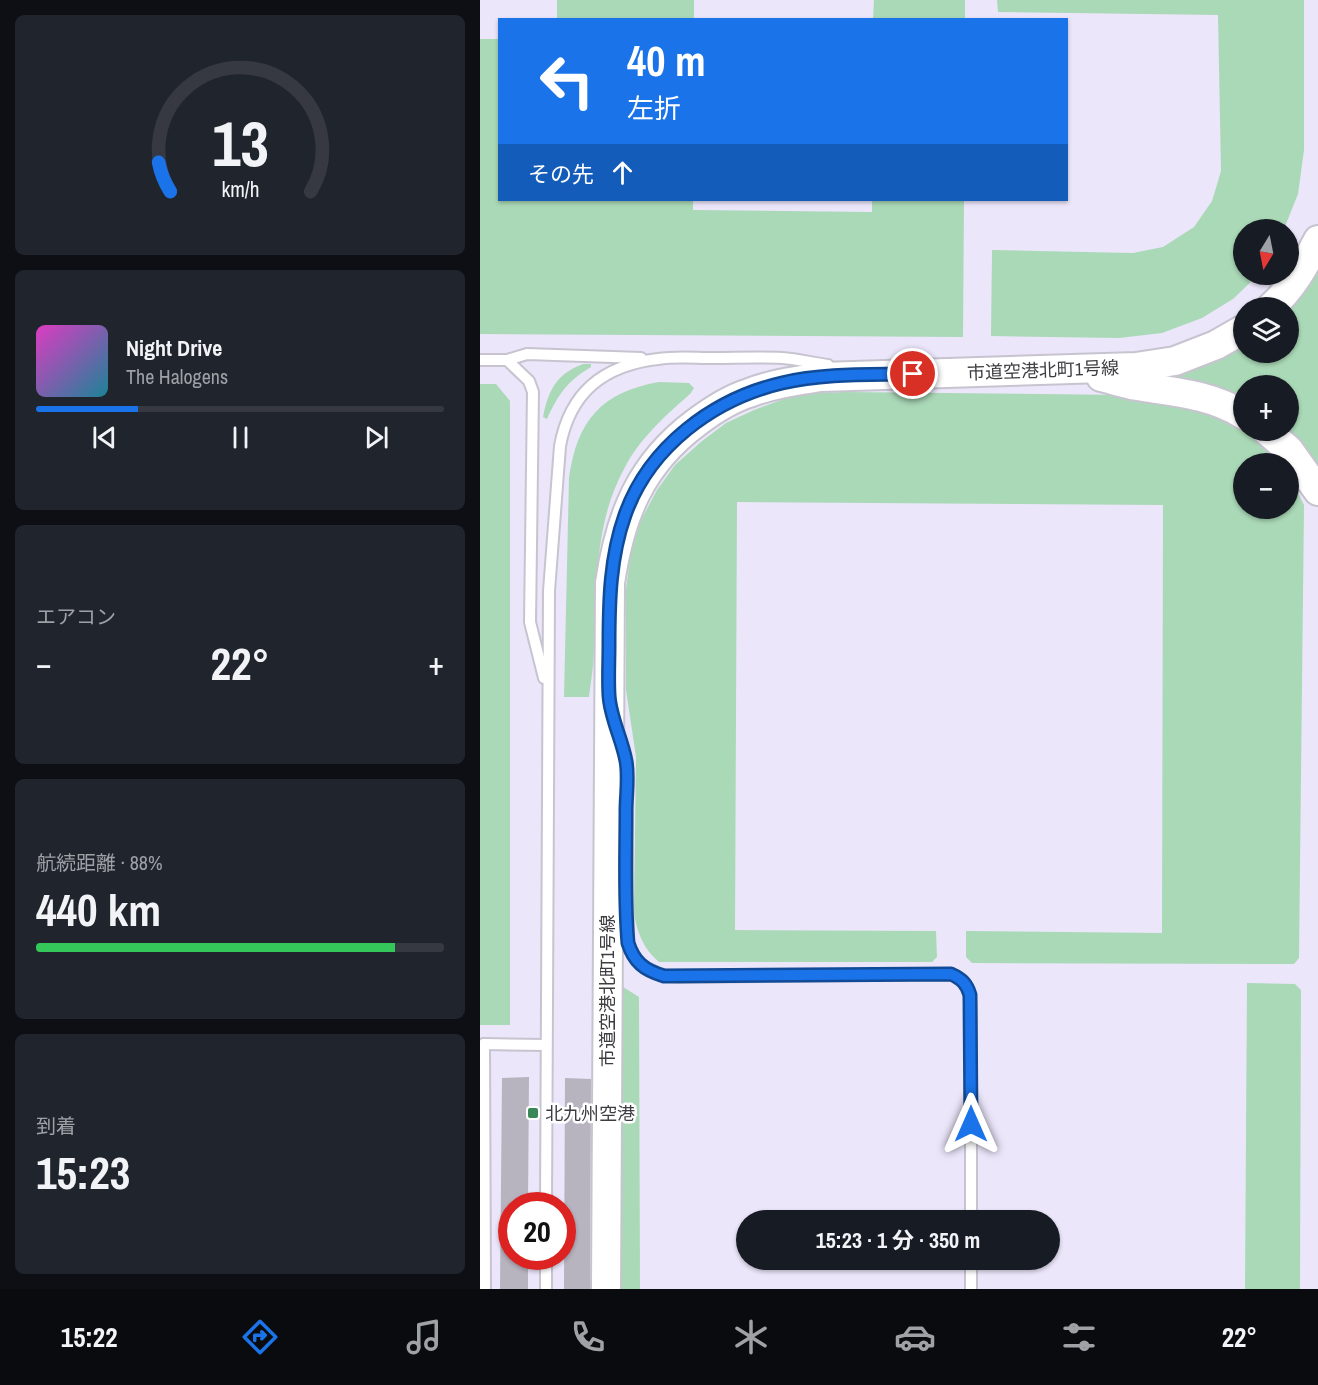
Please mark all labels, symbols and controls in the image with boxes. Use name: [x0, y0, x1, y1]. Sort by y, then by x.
text: 40 m: [627, 33, 706, 89]
icon: left: [528, 42, 606, 120]
text: 左折: [627, 90, 681, 126]
text: 13: [212, 101, 268, 185]
icon: ahead: [606, 156, 639, 189]
text: その先: [528, 159, 594, 189]
text: km/h: [221, 175, 259, 204]
north arrow: [1233, 219, 1299, 285]
map controls: [1233, 219, 1299, 519]
button: layers: [1233, 297, 1299, 363]
text: Night Drive: [126, 333, 222, 363]
pin: [887, 348, 938, 399]
street label: 市道空港北町1号線: [967, 355, 1119, 385]
icon: arrive: [896, 357, 929, 390]
text: The Halogens: [126, 363, 228, 390]
button: +: [1233, 375, 1299, 441]
icon: previous: [88, 421, 121, 454]
icon: pause: [224, 421, 257, 454]
icon: next: [360, 421, 393, 454]
button: −: [1233, 453, 1299, 519]
text: エアコン: [36, 603, 116, 630]
text: 22°: [210, 633, 270, 694]
text: −: [36, 641, 52, 685]
text: +: [428, 641, 444, 685]
text: 航続距離 · 88%: [36, 849, 163, 876]
text: 440 km: [36, 879, 161, 940]
street label: 市道空港北町1号線: [595, 915, 620, 1067]
position arrow: [939, 1092, 1003, 1156]
place label: 北九州空港: [545, 1101, 635, 1126]
marker: 北九州空港: [526, 1106, 540, 1120]
text: 到着: [36, 1112, 76, 1139]
text: 15:23: [36, 1142, 130, 1203]
speed limit sign: 20: [498, 1192, 576, 1270]
text: 15:23 · 1 分 · 350 m: [816, 1225, 980, 1255]
icon: directions: [239, 1316, 281, 1358]
icon: music: [403, 1316, 445, 1358]
icon: phone: [567, 1316, 609, 1358]
icon: climate: [730, 1316, 772, 1358]
icon: car: [894, 1316, 936, 1358]
icon: filters: [1058, 1316, 1100, 1358]
text: 15:22: [61, 1319, 117, 1355]
text: 22°: [1222, 1319, 1257, 1355]

